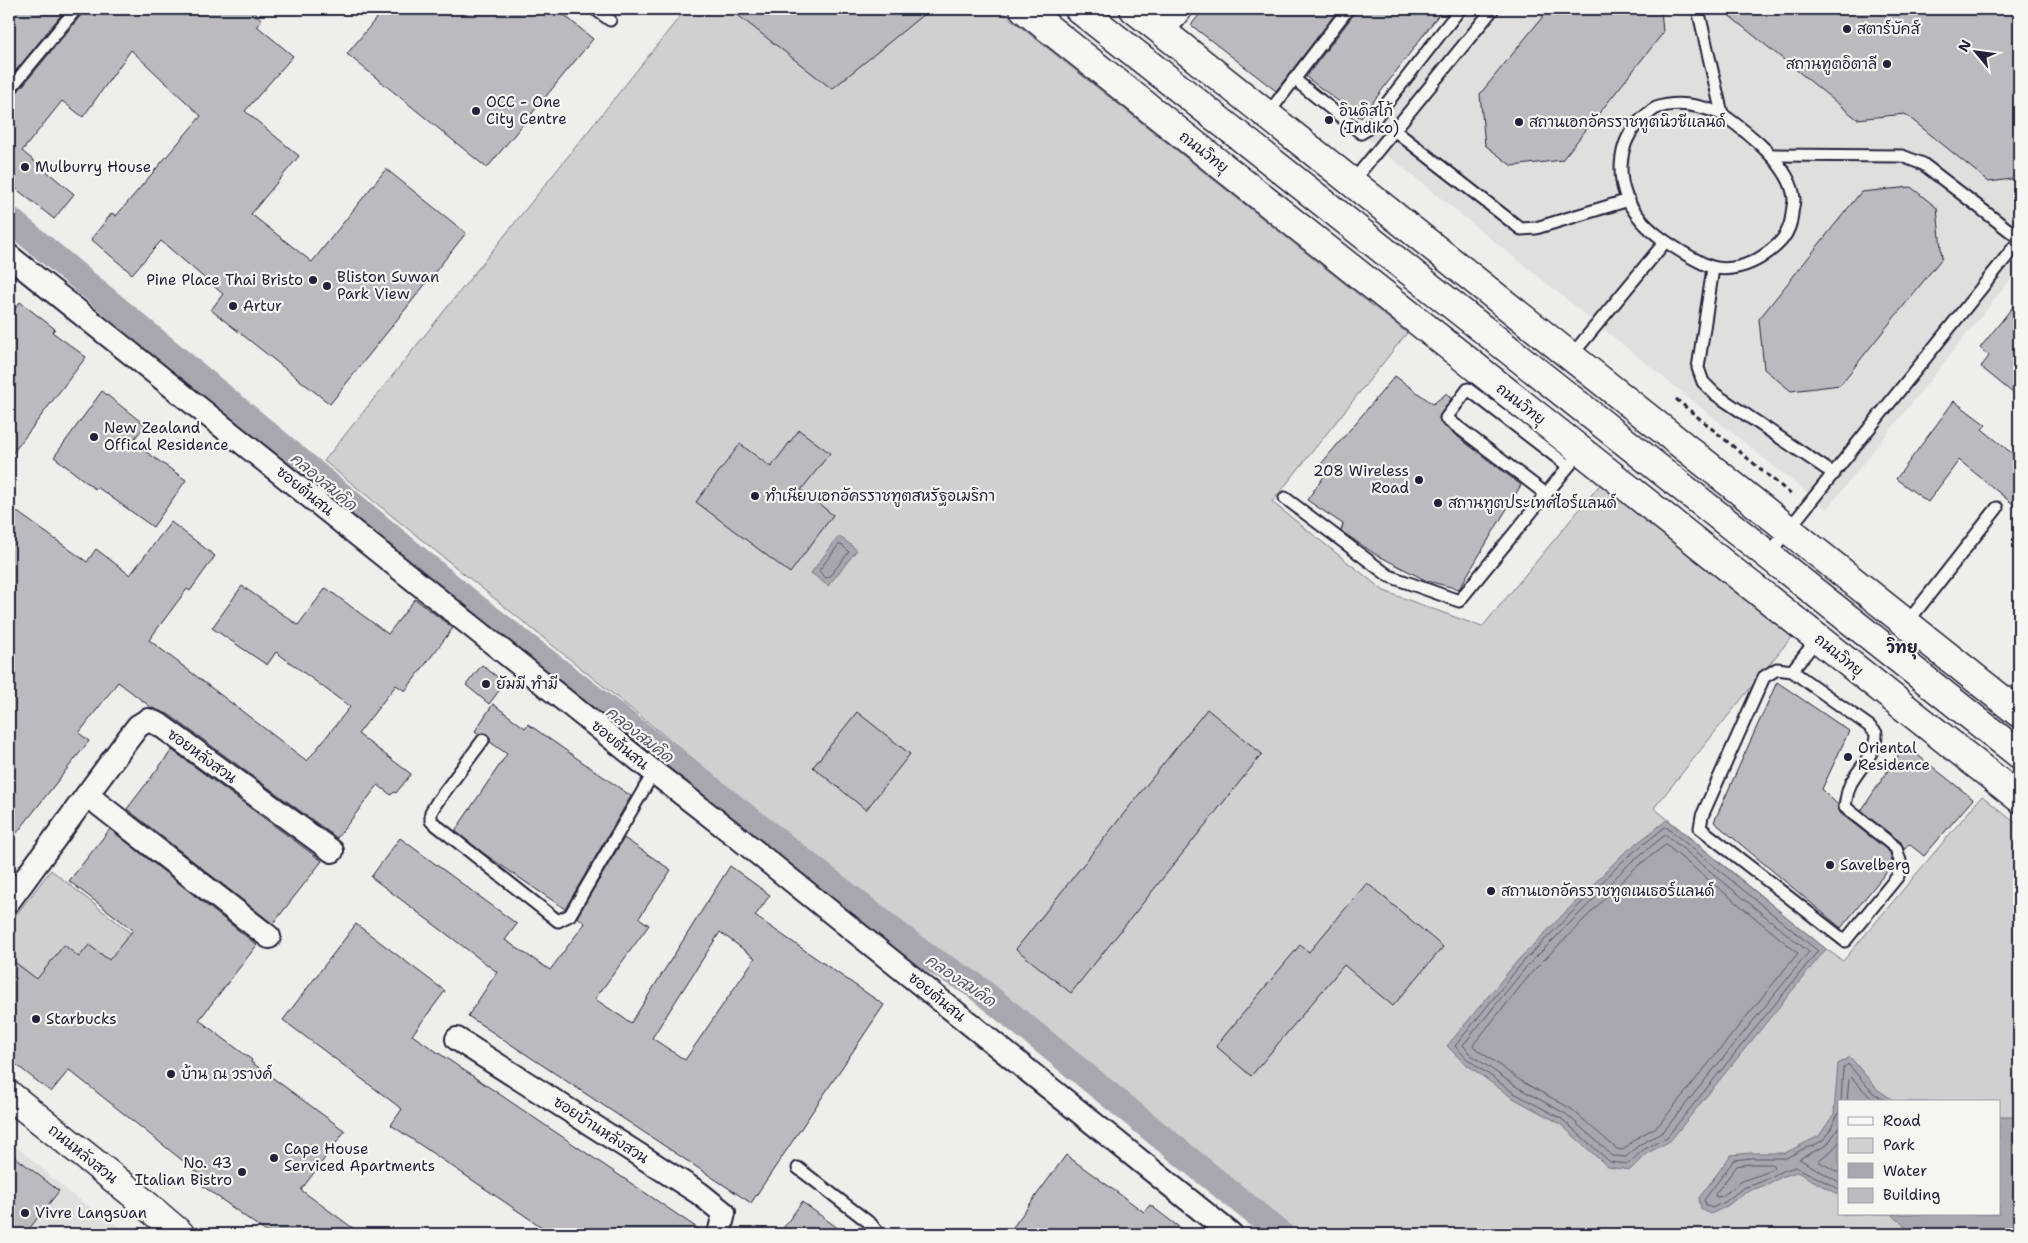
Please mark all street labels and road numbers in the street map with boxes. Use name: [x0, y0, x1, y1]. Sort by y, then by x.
street label: ถนนวิทยุ: [1175, 126, 1233, 178]
street label: ถนนวิทยุ: [1492, 378, 1550, 430]
street label: ซอยต้นสน: [272, 462, 338, 521]
street label: ถนนวิทยุ: [1810, 629, 1868, 682]
street label: ซอยต้นสน: [587, 716, 653, 775]
street label: ซอยหลังสวน: [163, 724, 241, 788]
street label: ซอยต้นสน: [904, 968, 970, 1027]
street label: ซอยบ้านหลังสวน: [550, 1092, 652, 1168]
street label: ถนนหลังสวน: [44, 1120, 122, 1188]

